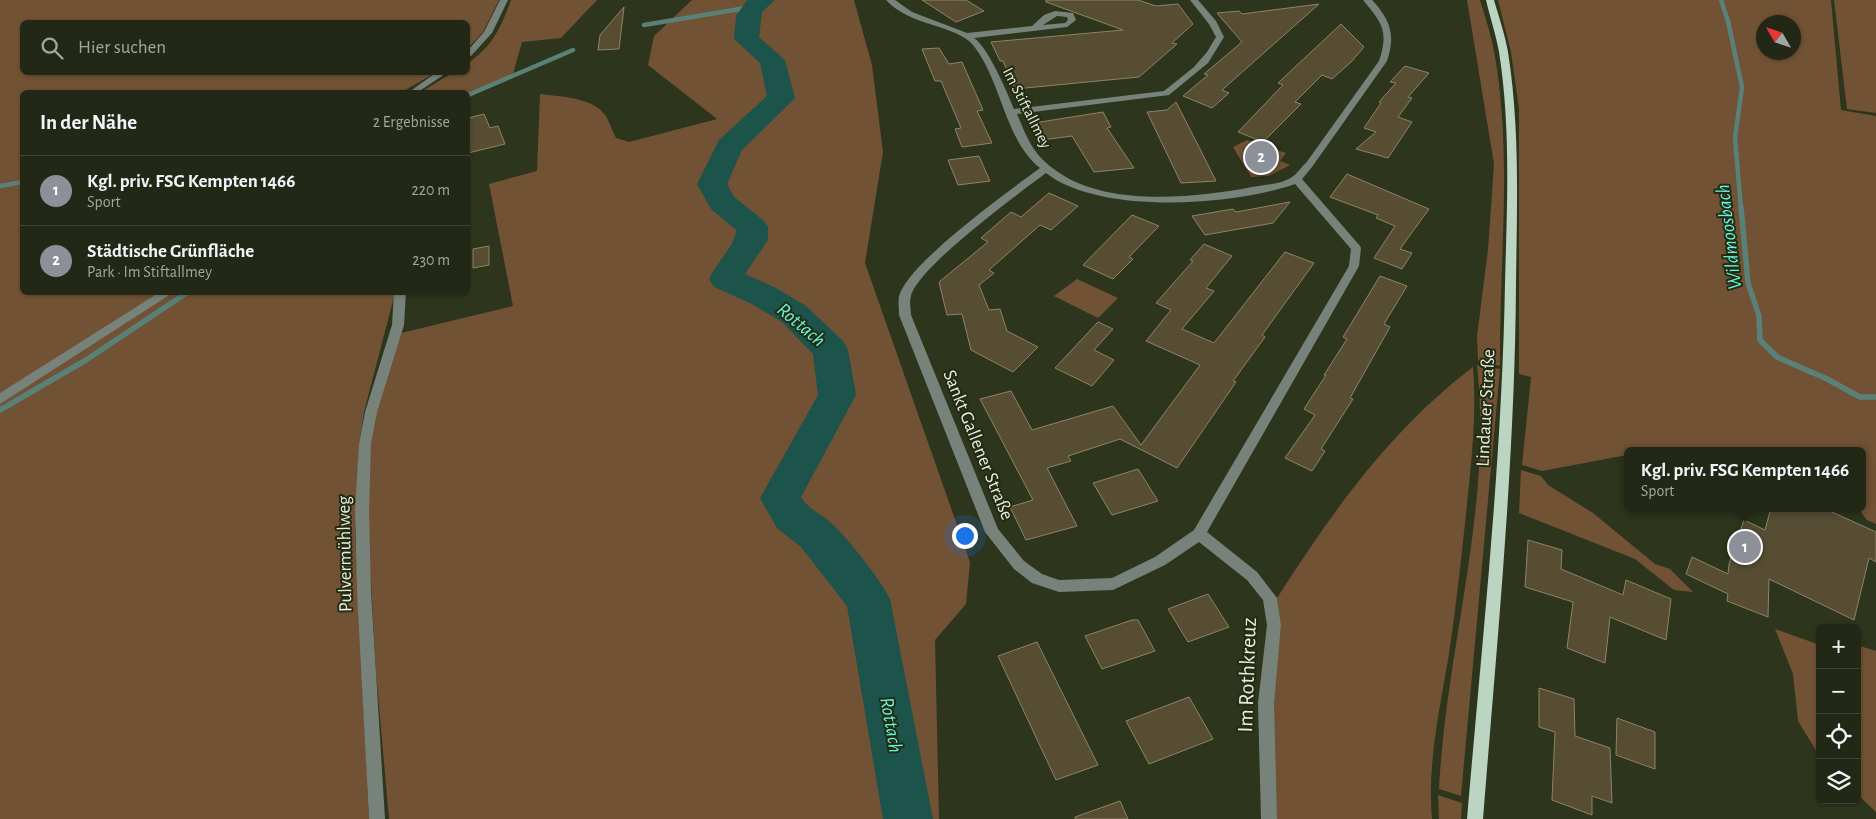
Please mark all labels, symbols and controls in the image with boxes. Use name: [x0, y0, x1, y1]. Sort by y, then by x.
north arrow: [1756, 15, 1801, 60]
search box: [20, 20, 470, 75]
icon: search: [38, 34, 66, 62]
text: Hier suchen: [78, 38, 166, 57]
street label: Im Stiftallmey: [999, 65, 1054, 152]
text: In der Nähe: [40, 112, 137, 133]
text: 2 Ergebnisse: [373, 114, 450, 130]
pin: 2: [1245, 138, 1277, 176]
text: Kgl. priv. FSG Kempten 1466: [87, 172, 295, 191]
text: 1: [53, 182, 59, 198]
text: 220 m: [412, 182, 450, 198]
water label: Wildmoosbach: [1713, 183, 1745, 291]
text: Sport: [87, 194, 121, 210]
text: Städtische Grünfläche: [87, 242, 254, 261]
text: 2: [52, 252, 60, 268]
text: 230 m: [412, 252, 450, 268]
text: Park · Im Stiftallmey: [87, 264, 212, 280]
water label: Rottach: [773, 299, 829, 351]
street label: Lindauer Straße: [1473, 349, 1499, 467]
street label: Sankt Gallener Straße: [939, 367, 1017, 523]
popup: [1624, 447, 1866, 512]
text: Kgl. priv. FSG Kempten 1466: [1641, 461, 1849, 480]
text: Sport: [1641, 483, 1674, 499]
street label: Pulvermühlweg: [334, 495, 356, 612]
your location: [952, 523, 978, 549]
pin: 1: [1729, 528, 1761, 566]
street label: Im Rothkreuz: [1234, 617, 1260, 733]
map controls: [1816, 624, 1861, 804]
button: +: [1816, 624, 1861, 669]
button: −: [1816, 669, 1861, 714]
water label: Rottach: [876, 696, 906, 754]
button: locate: [1816, 714, 1861, 759]
button: layers: [1816, 759, 1861, 804]

